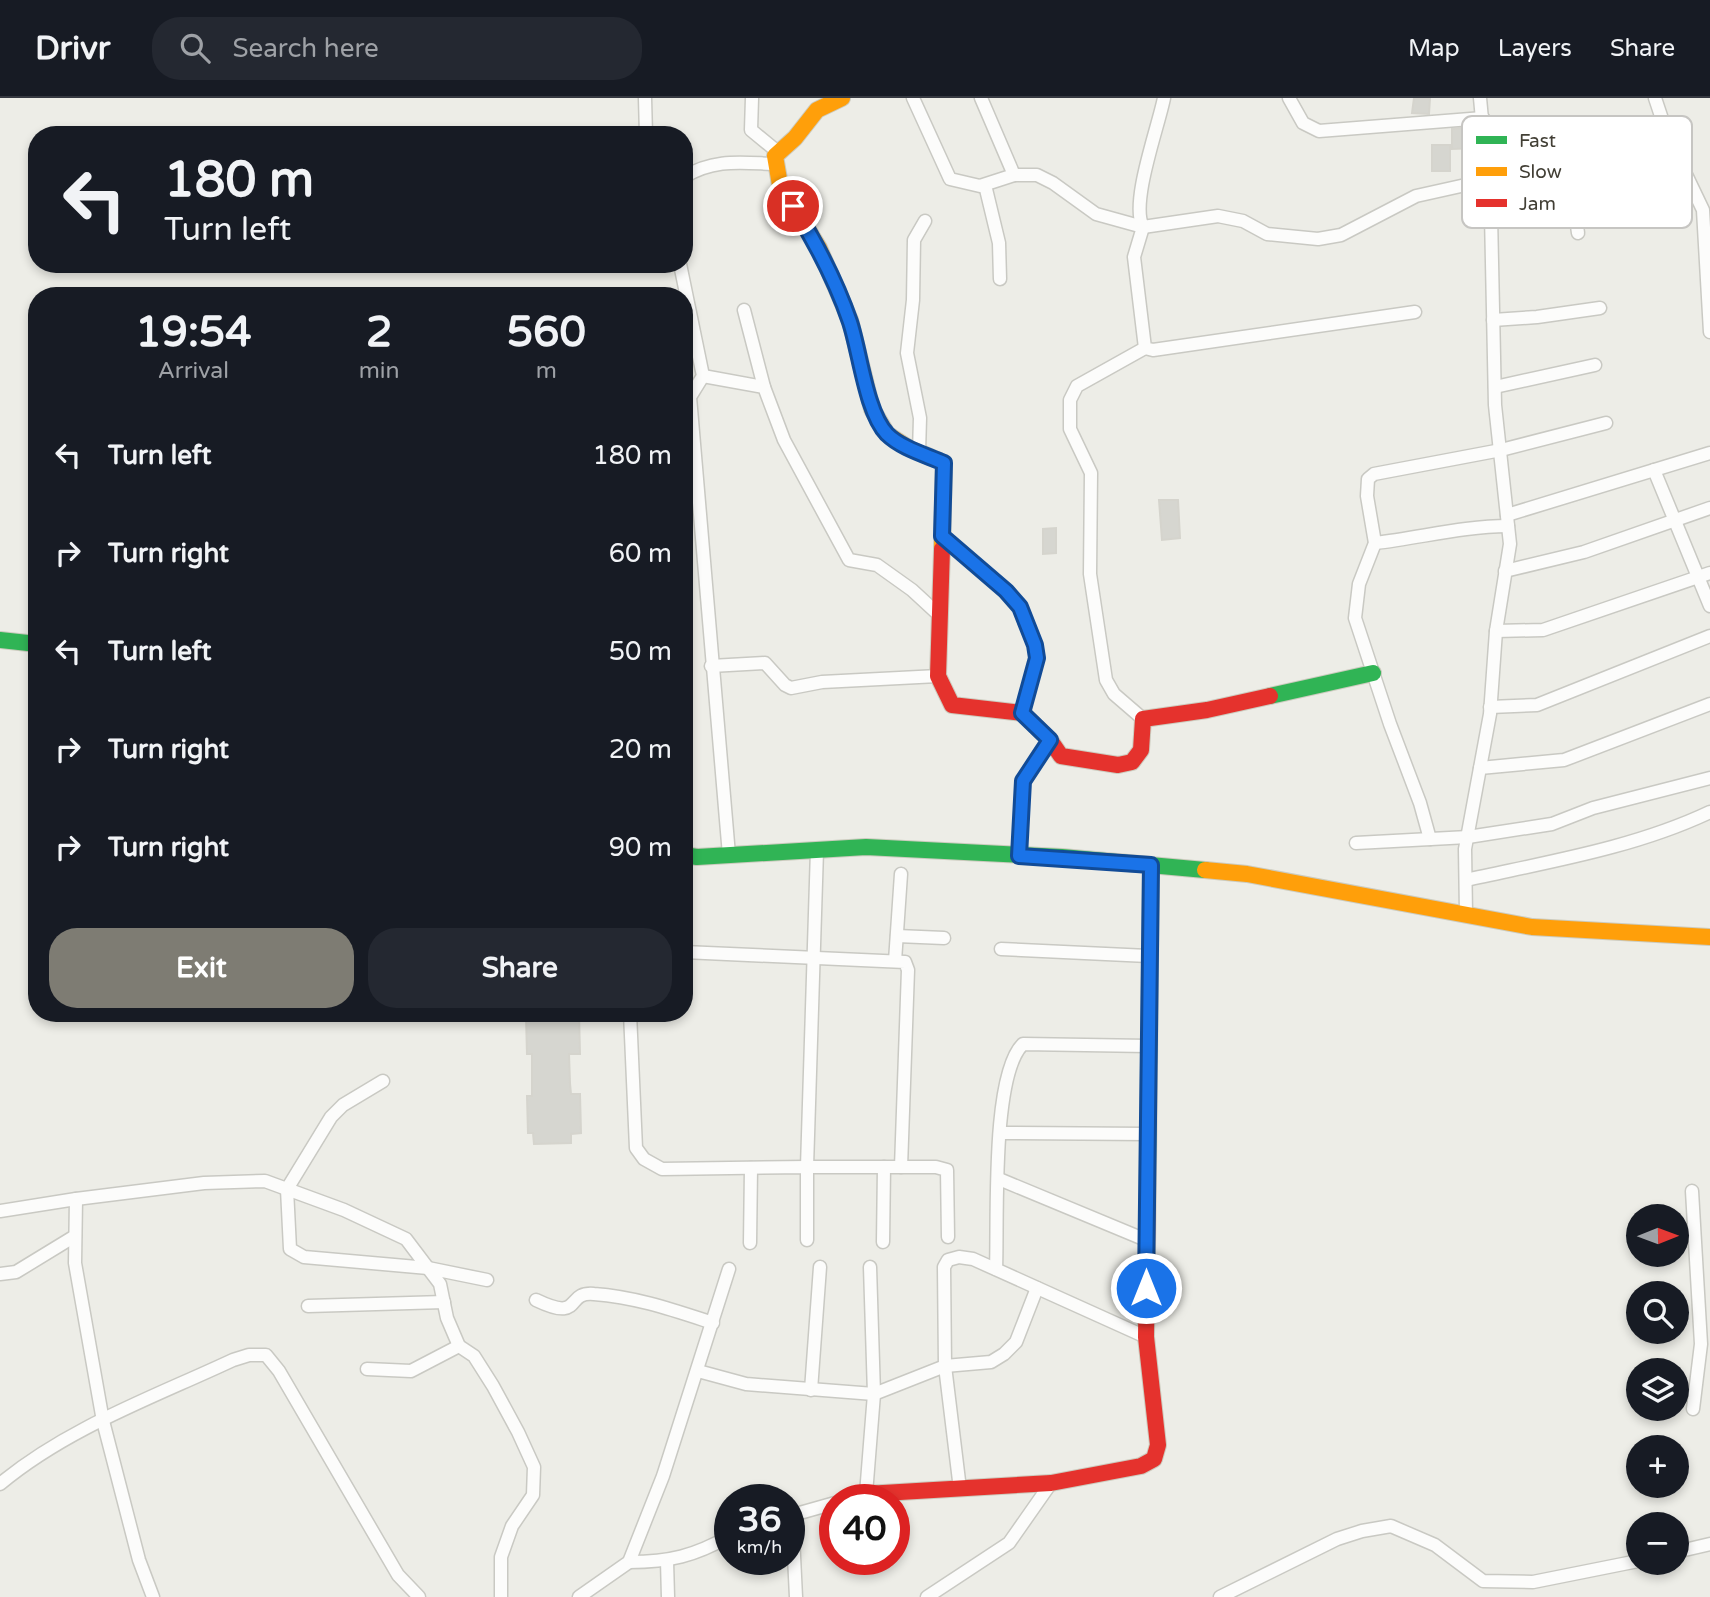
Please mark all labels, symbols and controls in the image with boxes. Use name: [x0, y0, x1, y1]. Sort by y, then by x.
search box: [152, 17, 642, 80]
text: Drivr: [35, 29, 110, 68]
icon: search: [176, 29, 214, 67]
text: Search here: [232, 33, 379, 64]
text: Map: [1408, 34, 1460, 63]
text: Layers: [1498, 34, 1572, 63]
text: Share: [1610, 34, 1675, 63]
legend: [1462, 116, 1692, 228]
text: Fast: [1519, 130, 1556, 152]
text: 180 m: [164, 151, 314, 210]
icon: left: [49, 154, 140, 245]
text: Slow: [1519, 161, 1562, 183]
pin: [763, 176, 823, 236]
icon: arrive: [774, 187, 812, 225]
text: Jam: [1519, 193, 1556, 215]
text: Turn left: [164, 211, 291, 249]
text: 19:54: [135, 307, 252, 358]
text: 2: [366, 307, 392, 358]
text: 560: [507, 307, 586, 358]
text: Arrival: [158, 357, 229, 385]
text: min: [359, 357, 400, 385]
text: m: [536, 357, 557, 385]
icon: left: [49, 436, 87, 474]
text: Turn left: [108, 440, 211, 471]
text: 180 m: [592, 440, 672, 471]
icon: right: [49, 534, 87, 572]
text: Turn right: [108, 538, 229, 569]
text: 60 m: [609, 538, 672, 569]
icon: left: [49, 632, 87, 670]
text: Turn left: [108, 636, 211, 667]
text: 50 m: [609, 636, 672, 667]
icon: right: [49, 730, 87, 768]
text: Turn right: [108, 734, 229, 765]
text: 20 m: [609, 734, 672, 765]
icon: right: [49, 828, 87, 866]
text: Turn right: [108, 832, 229, 863]
text: 90 m: [609, 832, 672, 863]
button: Exit: [49, 928, 354, 1008]
button: Share: [368, 928, 672, 1008]
north arrow: [1626, 1204, 1689, 1267]
map controls: [1626, 1204, 1689, 1575]
position arrow: [1109, 1251, 1183, 1325]
button: search: [1626, 1281, 1689, 1344]
button: layers: [1626, 1358, 1689, 1421]
button: +: [1626, 1435, 1689, 1498]
speed limit sign: 40: [819, 1484, 910, 1575]
text: 36: [738, 1499, 781, 1541]
button: −: [1626, 1512, 1689, 1575]
text: km/h: [737, 1536, 782, 1558]

